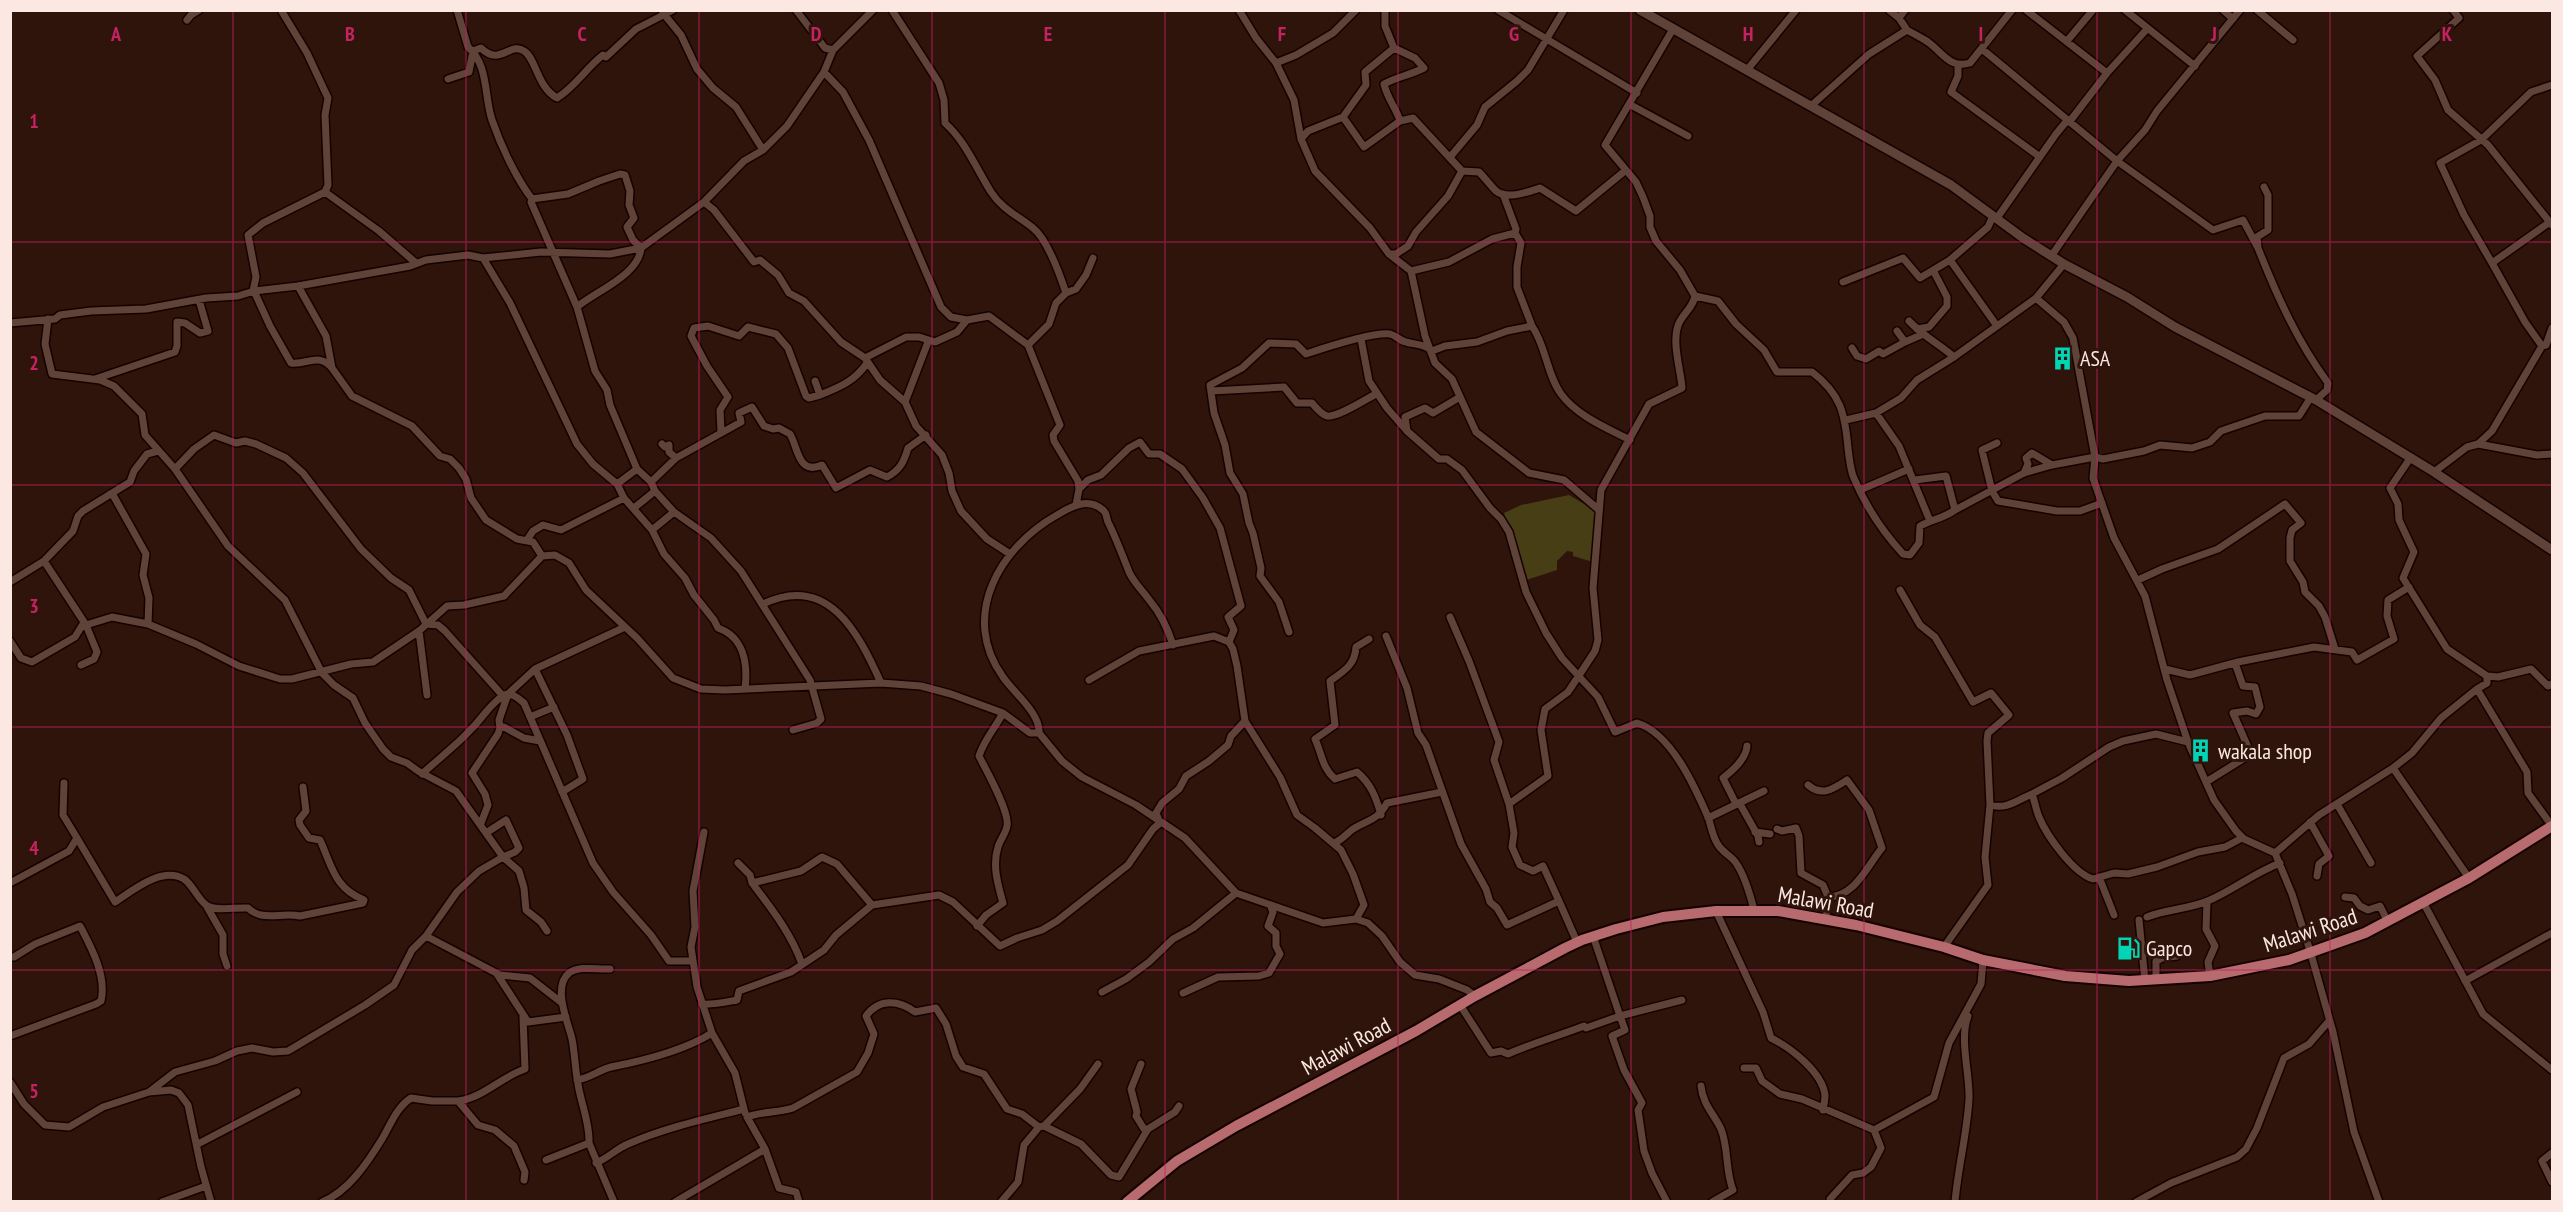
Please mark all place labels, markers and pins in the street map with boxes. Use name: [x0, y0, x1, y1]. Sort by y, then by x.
place label: ASA: [2080, 344, 2111, 372]
building icon: ASA: [2049, 345, 2075, 371]
place label: wakala shop: [2218, 737, 2312, 765]
building icon: wakala shop: [2187, 738, 2213, 764]
place label: Gapco: [2146, 934, 2192, 962]
fuel station icon: Gapco: [2115, 935, 2141, 961]

